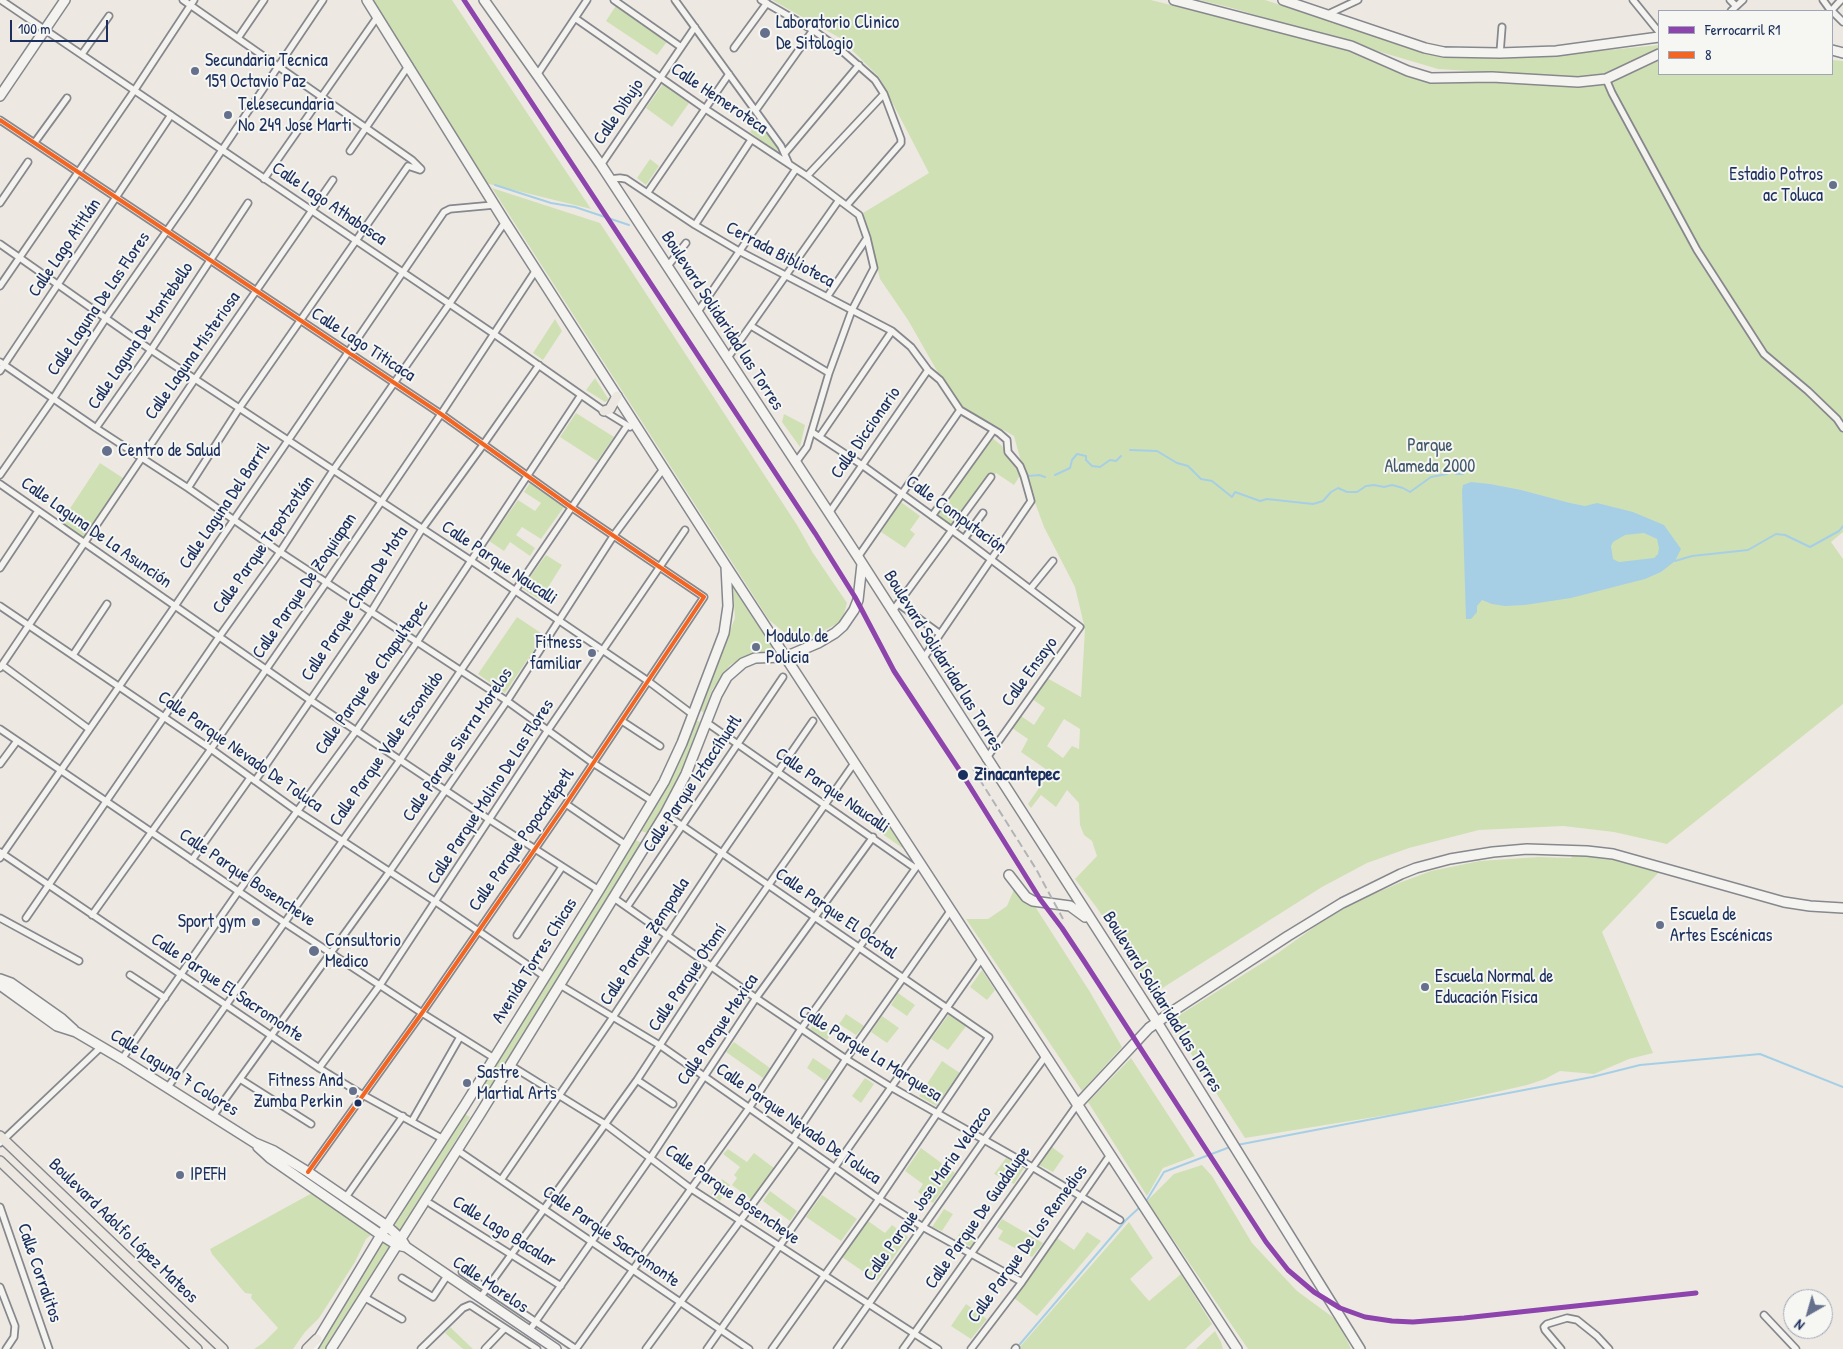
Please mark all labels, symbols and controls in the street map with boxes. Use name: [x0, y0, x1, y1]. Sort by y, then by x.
scale bar: [12, 10, 110, 42]
legend: [1658, 10, 1833, 75]
place label: Laboratorio Clinico De Sitologio: [776, 12, 899, 54]
text: 100 m: [18, 18, 51, 39]
text: Ferrocarril R1: [1705, 19, 1781, 40]
marker: Laboratorio Clinico De Sitologio: [758, 26, 772, 40]
text: 8: [1705, 44, 1712, 65]
place label: Secundaria Tecnica 159 Octavio Paz: [205, 50, 328, 92]
street label: Calle Hemeroteca: [666, 59, 772, 139]
marker: Secundaria Tecnica 159 Octavio Paz: [189, 65, 201, 77]
street label: Calle Dibujo: [589, 75, 649, 149]
place label: Telesecundaria No 249 Jose Marti: [238, 94, 352, 136]
marker: Telesecundaria No 249 Jose Marti: [222, 109, 234, 121]
street label: Calle Lago Athabasca: [267, 158, 391, 250]
place label: Estadio Potros ac Toluca: [1729, 164, 1823, 206]
marker: Estadio Potros ac Toluca: [1827, 179, 1839, 191]
street label: Calle Lago Atitlán: [24, 195, 106, 301]
street label: Cerrada Biblioteca: [722, 217, 838, 293]
street label: Boulevard Solidaridad las Torres: [656, 227, 788, 415]
street label: Calle Laguna De Las Flores: [43, 228, 155, 380]
street label: Calle Laguna De Montebello: [84, 258, 198, 414]
street label: Calle Laguna Misteriosa: [141, 288, 245, 424]
street label: Calle Lago Titicaca: [307, 303, 419, 387]
street label: Calle Diccionario: [826, 383, 906, 483]
park label: Parque Alameda 2000: [1385, 435, 1475, 478]
street label: Calle Laguna Del Barril: [175, 439, 275, 573]
place label: Centro de Salud: [118, 440, 220, 462]
marker: Centro de Salud: [100, 444, 114, 458]
street label: Calle Computación: [901, 471, 1011, 559]
street label: Calle Parque Tepotzotlán: [208, 472, 320, 618]
street label: Calle Laguna De La Asunción: [16, 473, 176, 593]
street label: Calle Parque De Zoquiapan: [248, 509, 362, 663]
street label: Calle Parque Naucalli: [437, 516, 561, 610]
street label: Calle Parque Chapa De Mota: [297, 523, 413, 685]
street label: Boulevard Solidaridad las Torres: [878, 567, 1008, 755]
street label: Calle Parque de Chapultepec: [311, 597, 433, 759]
place label: Modulo de Policia: [766, 626, 829, 669]
place label: Fitness familiar: [529, 632, 582, 674]
street label: Calle Ensayo: [997, 633, 1063, 711]
marker: Modulo de Policia: [750, 641, 762, 653]
marker: Fitness familiar: [586, 647, 598, 659]
street label: Calle Parque Sierra Morelos: [398, 664, 518, 826]
street label: Calle Parque Valle Escondido: [325, 667, 449, 831]
street label: Calle Parque Nevado De Toluca: [153, 687, 327, 817]
street label: Calle Parque Molino De Las Flores: [423, 695, 559, 889]
street label: Calle Parque Iztaccíhuatl: [639, 711, 747, 857]
street label: Calle Parque Naucalli: [770, 743, 894, 839]
street label: Calle Parque Popocatépetl: [465, 764, 579, 916]
place label: Zinacantepec: [974, 764, 1060, 786]
marker: Zinacantepec: [956, 768, 970, 782]
street label: Calle Parque Bosencheve: [175, 824, 319, 932]
street label: Calle Parque El Ocotal: [771, 864, 901, 964]
street label: Calle Parque Zempoala: [596, 874, 694, 1010]
street label: Avenida Torres Chicas: [488, 894, 582, 1028]
place label: Escuela de Artes Escénicas: [1670, 904, 1772, 946]
street label: Boulevard Solidaridad las Torres: [1097, 908, 1227, 1096]
place label: Sport gym: [178, 911, 246, 933]
marker: Sport gym: [250, 916, 262, 928]
marker: Escuela de Artes Escénicas: [1654, 919, 1666, 931]
street label: Calle Parque Otomí: [644, 920, 732, 1036]
street label: Calle Parque El Sacromonte: [146, 929, 308, 1047]
place label: Consultorio Medico: [325, 930, 401, 972]
marker: Consultorio Medico: [307, 944, 321, 958]
place label: Escuela Normal de Educación Física: [1435, 966, 1553, 1009]
street label: Calle Parque Mexica: [673, 970, 763, 1090]
marker: Escuela Normal de Educación Física: [1419, 981, 1431, 993]
street label: Calle Parque La Marquesa: [794, 1001, 946, 1107]
street label: Calle Laguna 7 Colores: [106, 1025, 242, 1121]
street label: Calle Parque Nevado De Toluca: [711, 1059, 885, 1189]
place label: Sastre Martial Arts: [477, 1062, 557, 1104]
place label: Fitness And Zumba Perkin: [253, 1070, 343, 1112]
marker: Sastre Martial Arts: [461, 1077, 473, 1089]
marker: Fitness And Zumba Perkin: [347, 1085, 359, 1097]
unlabelled marker: [353, 1098, 363, 1108]
street label: Calle Parque Jose Maria Velazco: [859, 1102, 997, 1286]
street label: Calle Parque Bosencheve: [660, 1140, 804, 1250]
street label: Calle Parque De Guadalupe: [921, 1143, 1035, 1293]
street label: Boulevard Adolfo López Mateos: [44, 1154, 202, 1308]
street label: Calle Parque De Los Remedios: [963, 1161, 1093, 1327]
place label: IPEFH: [190, 1164, 226, 1186]
marker: IPEFH: [174, 1169, 186, 1181]
street label: Calle Parque Sacromonte: [538, 1181, 684, 1293]
street label: Calle Lago Bacalar: [448, 1192, 560, 1272]
street label: Calle Corralitos: [12, 1221, 66, 1325]
street label: Calle Morelos: [448, 1252, 532, 1318]
north arrow: [1783, 1289, 1833, 1339]
text: N: [1790, 1316, 1808, 1335]

